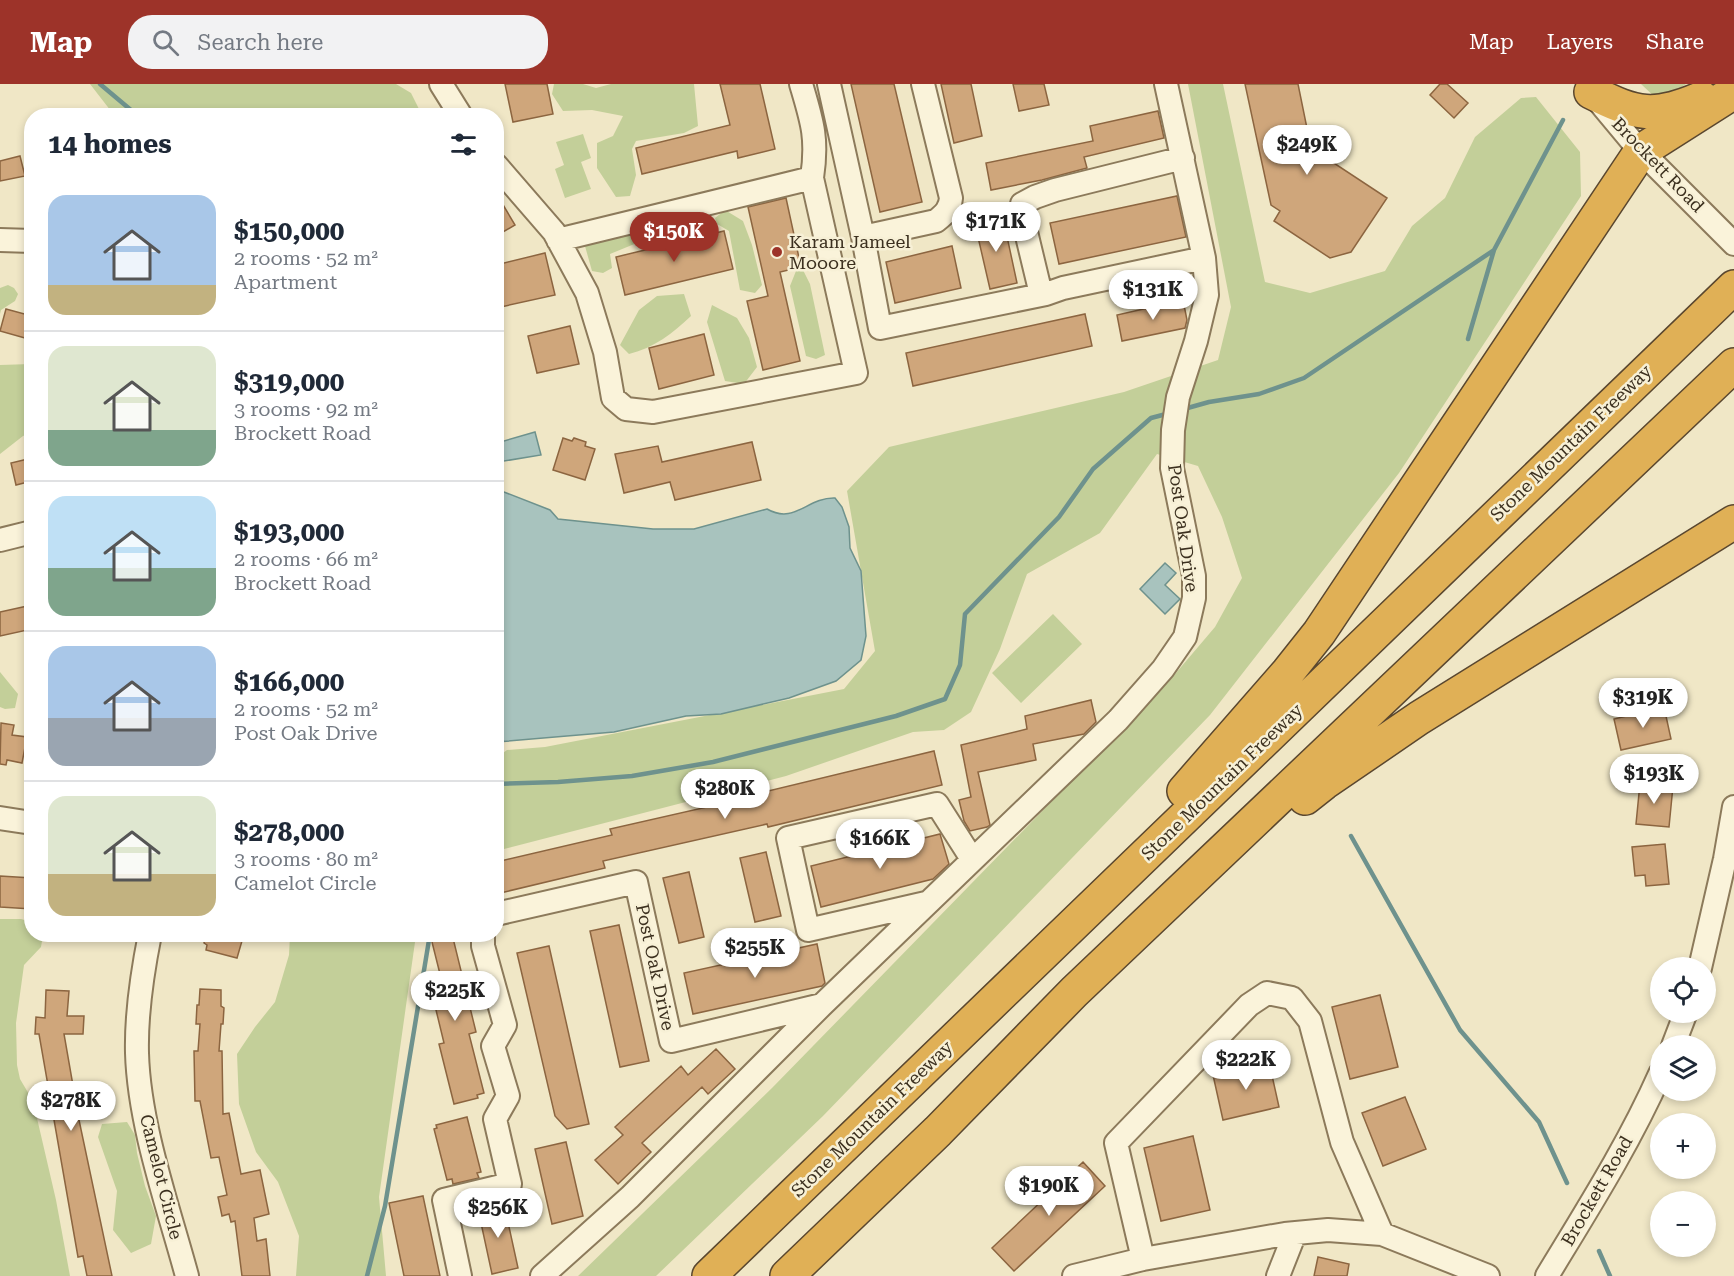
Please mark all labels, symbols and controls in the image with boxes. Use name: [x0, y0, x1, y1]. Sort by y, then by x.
search box: [128, 15, 548, 69]
text: Map: [30, 26, 92, 59]
icon: search: [149, 26, 182, 59]
text: Search here: [197, 30, 323, 55]
text: Map: [1469, 30, 1514, 54]
text: Layers: [1547, 30, 1613, 54]
text: Share: [1646, 30, 1704, 54]
street label: Brockett Road: [1608, 113, 1709, 217]
pin: $249K: [1265, 125, 1349, 176]
icon: filters: [447, 128, 480, 161]
text: 14 homes: [48, 129, 172, 159]
text: $249K: [1277, 132, 1337, 156]
pin: $171K: [954, 202, 1038, 253]
text: $171K: [966, 209, 1026, 233]
pin: $150K: [632, 212, 716, 263]
text: $150,000: [234, 216, 344, 246]
icon: home: [96, 219, 168, 291]
text: $150K: [644, 219, 704, 243]
place label: Karam Jameel Mooore: [789, 231, 911, 273]
marker: Karam Jameel Mooore: [770, 245, 784, 259]
text: 2 rooms · 52 m²: [234, 246, 378, 270]
text: Apartment: [234, 270, 337, 294]
pin: $131K: [1111, 270, 1195, 321]
text: $131K: [1123, 277, 1183, 301]
street label: Stone Mountain Freeway: [1486, 360, 1656, 525]
text: $319,000: [234, 367, 344, 397]
icon: home: [96, 370, 168, 442]
text: 3 rooms · 92 m²: [234, 397, 378, 421]
text: Brockett Road: [234, 421, 371, 445]
street label: Post Oak Drive: [1164, 463, 1203, 593]
text: $193,000: [234, 517, 344, 547]
icon: home: [96, 520, 168, 592]
text: 2 rooms · 66 m²: [234, 547, 378, 571]
text: Brockett Road: [234, 571, 371, 595]
text: $166,000: [234, 667, 344, 697]
icon: home: [96, 670, 168, 742]
pin: $319K: [1601, 678, 1685, 729]
text: $319K: [1613, 685, 1673, 709]
text: 2 rooms · 52 m²: [234, 697, 378, 721]
street label: Stone Mountain Freeway: [1137, 699, 1307, 864]
text: Post Oak Drive: [234, 721, 377, 745]
pin: $193K: [1612, 754, 1696, 805]
text: $193K: [1624, 761, 1684, 785]
pin: $280K: [683, 769, 767, 820]
text: $280K: [695, 776, 755, 800]
text: $278,000: [234, 817, 344, 847]
pin: $166K: [838, 819, 922, 870]
icon: home: [96, 820, 168, 892]
text: $166K: [850, 826, 910, 850]
text: 3 rooms · 80 m²: [234, 847, 378, 871]
text: Camelot Circle: [234, 871, 376, 895]
street label: Post Oak Drive: [632, 902, 679, 1032]
pin: $255K: [713, 928, 797, 979]
text: $255K: [725, 935, 785, 959]
map controls: [1650, 957, 1716, 1257]
button: locate: [1650, 957, 1716, 1023]
pin: $225K: [413, 971, 497, 1022]
text: $225K: [425, 978, 485, 1002]
button: layers: [1650, 1035, 1716, 1101]
street label: Stone Mountain Freeway: [787, 1036, 957, 1201]
pin: $222K: [1204, 1040, 1288, 1091]
text: $222K: [1216, 1047, 1276, 1071]
pin: $278K: [29, 1081, 113, 1132]
text: $278K: [41, 1088, 101, 1112]
street label: Camelot Circle: [136, 1112, 187, 1242]
button: +: [1650, 1113, 1716, 1179]
street label: Brockett Road: [1557, 1132, 1637, 1249]
pin: $190K: [1007, 1166, 1091, 1217]
text: $190K: [1019, 1173, 1079, 1197]
pin: $256K: [456, 1188, 540, 1239]
button: −: [1650, 1191, 1716, 1257]
text: $256K: [468, 1195, 528, 1219]

